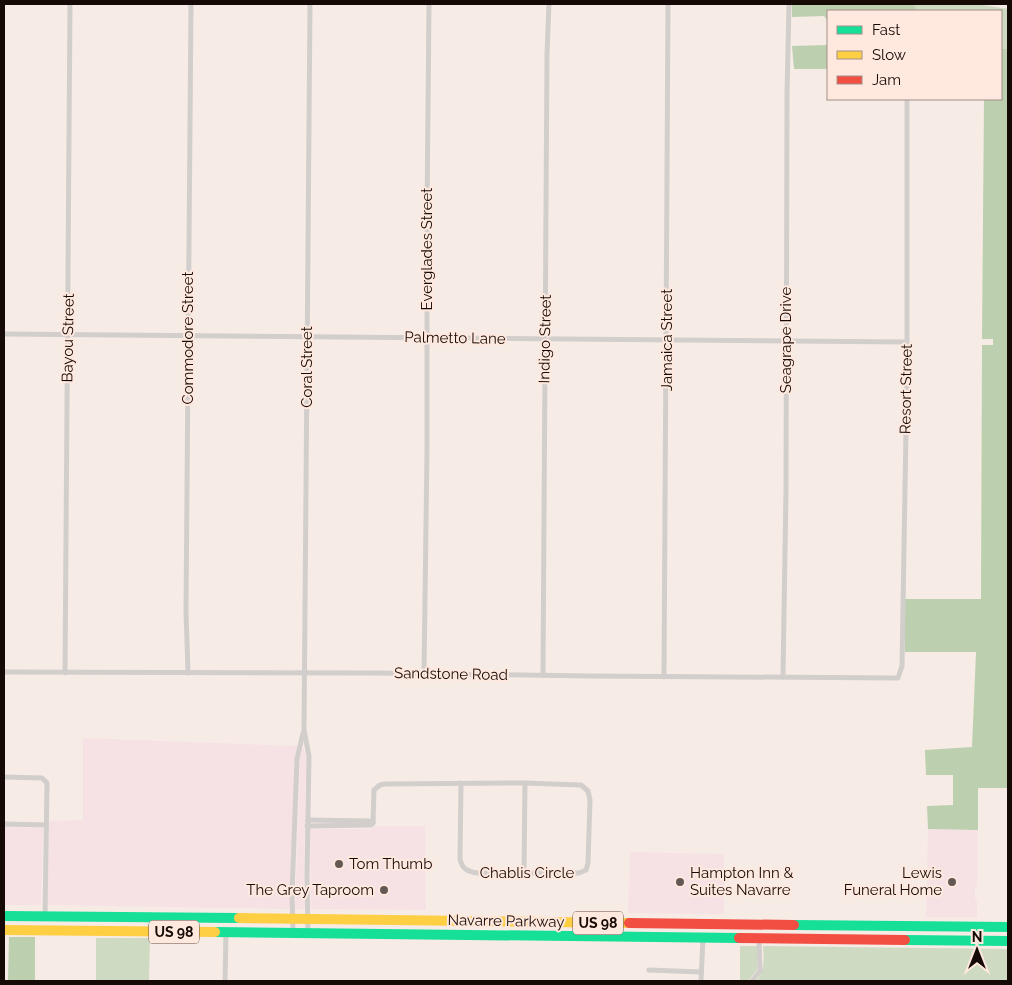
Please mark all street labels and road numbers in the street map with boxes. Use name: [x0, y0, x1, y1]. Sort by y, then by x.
street label: Everglades Street: [418, 188, 436, 310]
street label: Commodore Street: [179, 271, 197, 405]
street label: Seagrape Drive: [777, 287, 795, 393]
street label: Jamaica Street: [658, 289, 676, 391]
street label: Bayou Street: [58, 293, 78, 383]
street label: Indigo Street: [535, 295, 555, 383]
street label: Coral Street: [298, 326, 316, 408]
street label: Palmetto Lane: [404, 328, 506, 348]
street label: Resort Street: [896, 344, 916, 434]
street label: Sandstone Road: [394, 664, 508, 684]
street label: Chablis Circle: [480, 864, 574, 882]
street label: Navarre Parkway: [447, 911, 565, 931]
road number: US 98: [573, 911, 623, 934]
road number: US 98: [149, 920, 199, 944]

